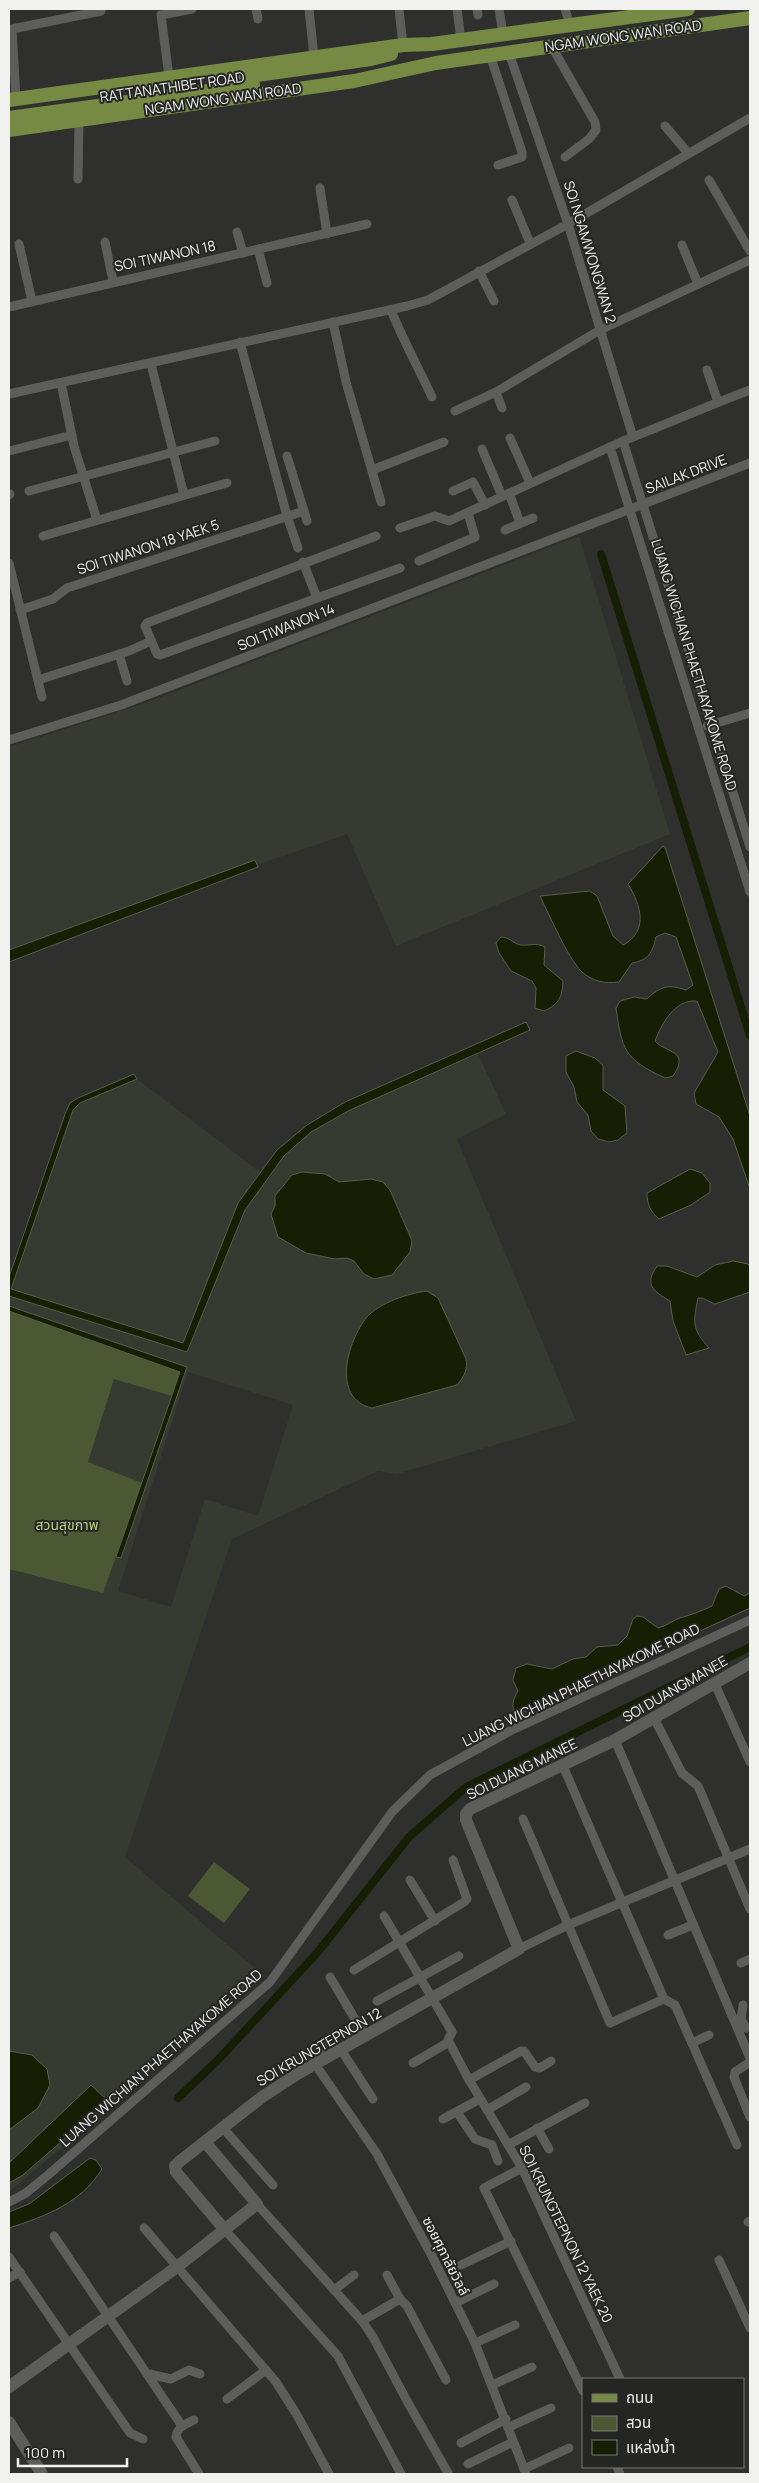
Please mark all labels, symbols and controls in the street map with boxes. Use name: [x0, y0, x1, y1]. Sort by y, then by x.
street label: NGAM WONG WAN ROAD: [543, 15, 703, 56]
street label: RATTANATHIBET ROAD: [98, 67, 246, 106]
street label: NGAM WONG WAN ROAD: [143, 78, 303, 119]
street label: SOI NGAMWONGWAN 2: [560, 178, 621, 325]
street label: SOI TIWANON 18: [112, 235, 217, 276]
street label: SAILAK DRIVE: [642, 449, 729, 498]
street label: SOI TIWANON 18 YAEK 5: [74, 515, 221, 579]
street label: LUANG WICHIAN PHAETHAYAKOME ROAD: [647, 537, 742, 793]
street label: SOI TIWANON 14: [234, 598, 337, 655]
park label: สวนสุขภาพ: [36, 1515, 99, 1534]
street label: LUANG WICHIAN PHAETHAYAKOME ROAD: [459, 1619, 703, 1751]
street label: SOI DUANGMANEE: [619, 1651, 731, 1726]
street label: SOI DUANG MANEE: [463, 1733, 580, 1804]
street label: LUANG WICHIAN PHAETHAYAKOME ROAD: [56, 1964, 266, 2151]
street label: SOI KRUNGTEPNON 12: [253, 2003, 385, 2090]
street label: SOI KRUNGTEPNON 12 YAEK 20: [515, 2142, 618, 2326]
street label: ซอยศุภาลัยวิลล์: [418, 2213, 474, 2299]
legend: [582, 2378, 744, 2468]
text: ถนน: [626, 2387, 653, 2408]
text: สวน: [626, 2412, 651, 2433]
scale bar: [18, 2436, 126, 2468]
text: แหล่งน้ำ: [626, 2437, 675, 2458]
text: 100 m: [25, 2442, 65, 2463]

